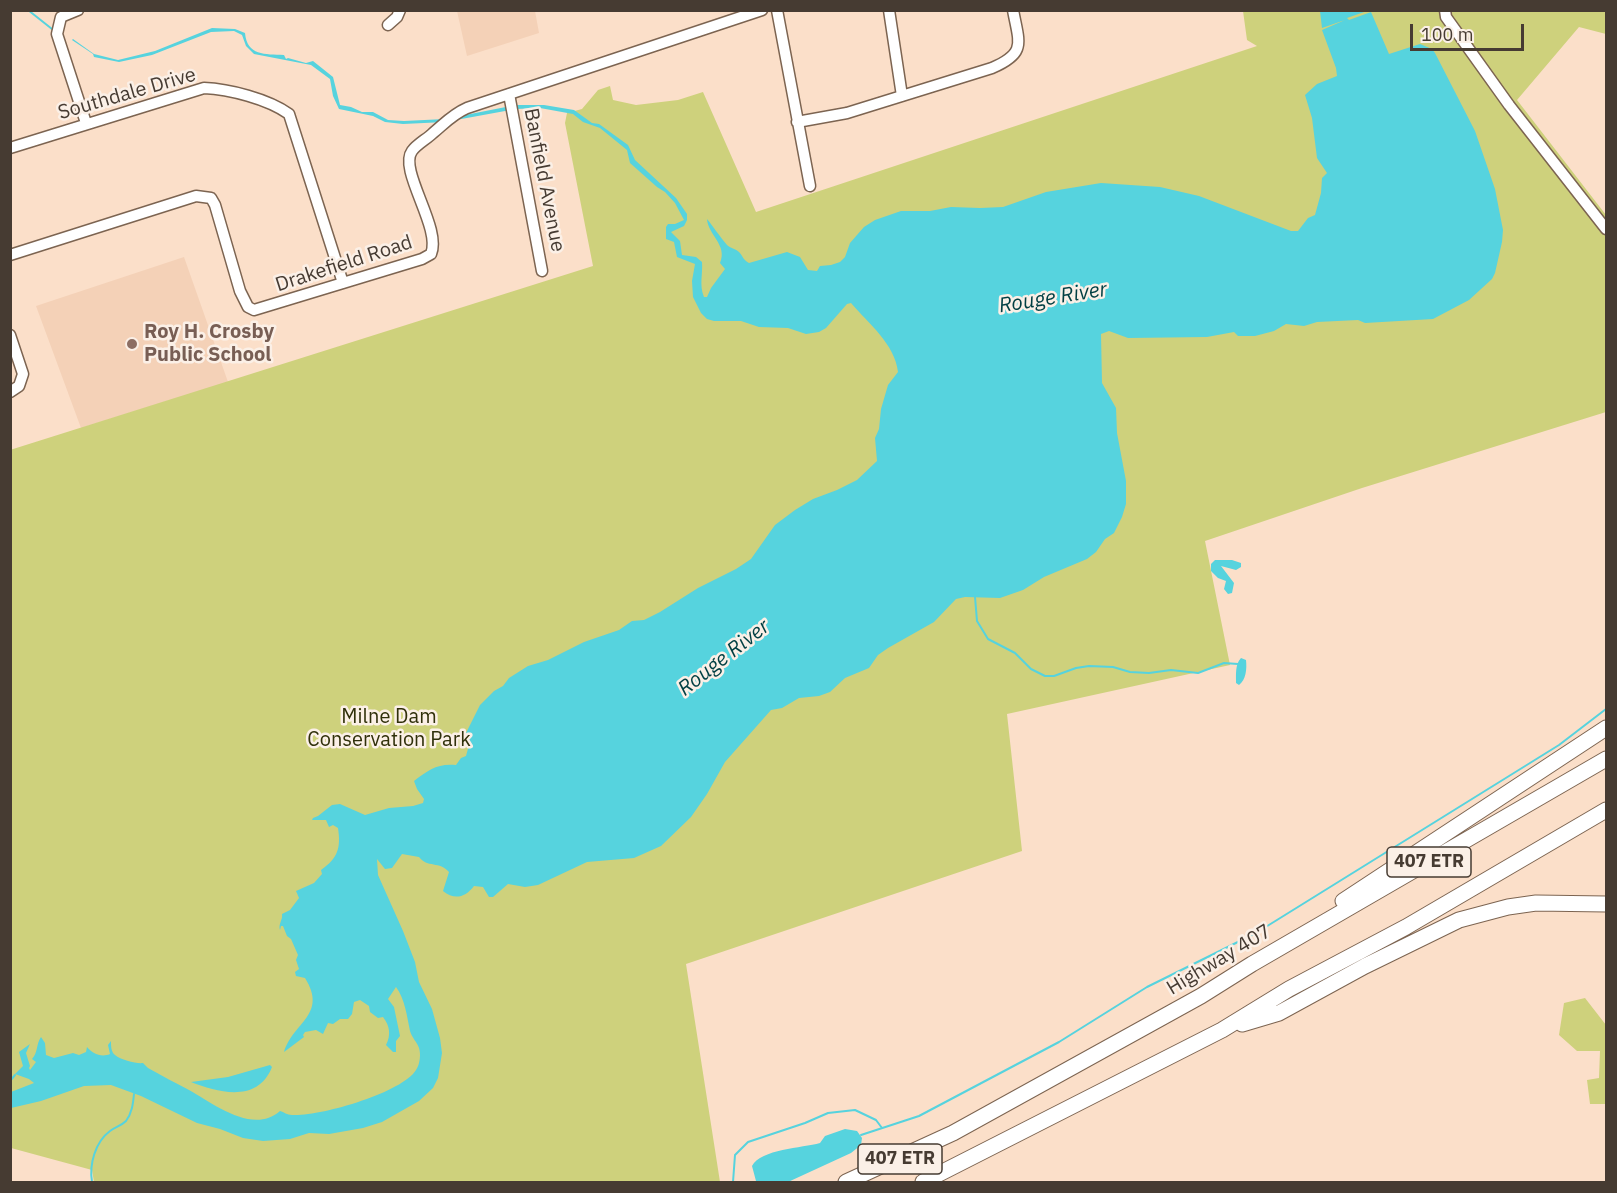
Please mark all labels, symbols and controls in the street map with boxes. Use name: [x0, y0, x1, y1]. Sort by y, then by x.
scale bar: [1413, 12, 1527, 50]
text: 100 m: [1421, 23, 1473, 46]
street label: Southdale Drive: [55, 63, 199, 125]
street label: Banfield Avenue: [518, 106, 570, 254]
street label: Drakefield Road: [272, 231, 416, 297]
water label: Rouge River: [997, 277, 1109, 319]
place label: Roy H. Crosby Public School: [144, 320, 274, 367]
marker: Roy H. Crosby Public School: [125, 337, 139, 351]
water label: Rouge River: [673, 614, 775, 702]
park label: Milne Dam Conservation Park: [307, 705, 471, 752]
road number: 407 ETR: [1387, 847, 1471, 877]
street label: Highway 407: [1162, 919, 1276, 1001]
road number: 407 ETR: [858, 1144, 942, 1174]

